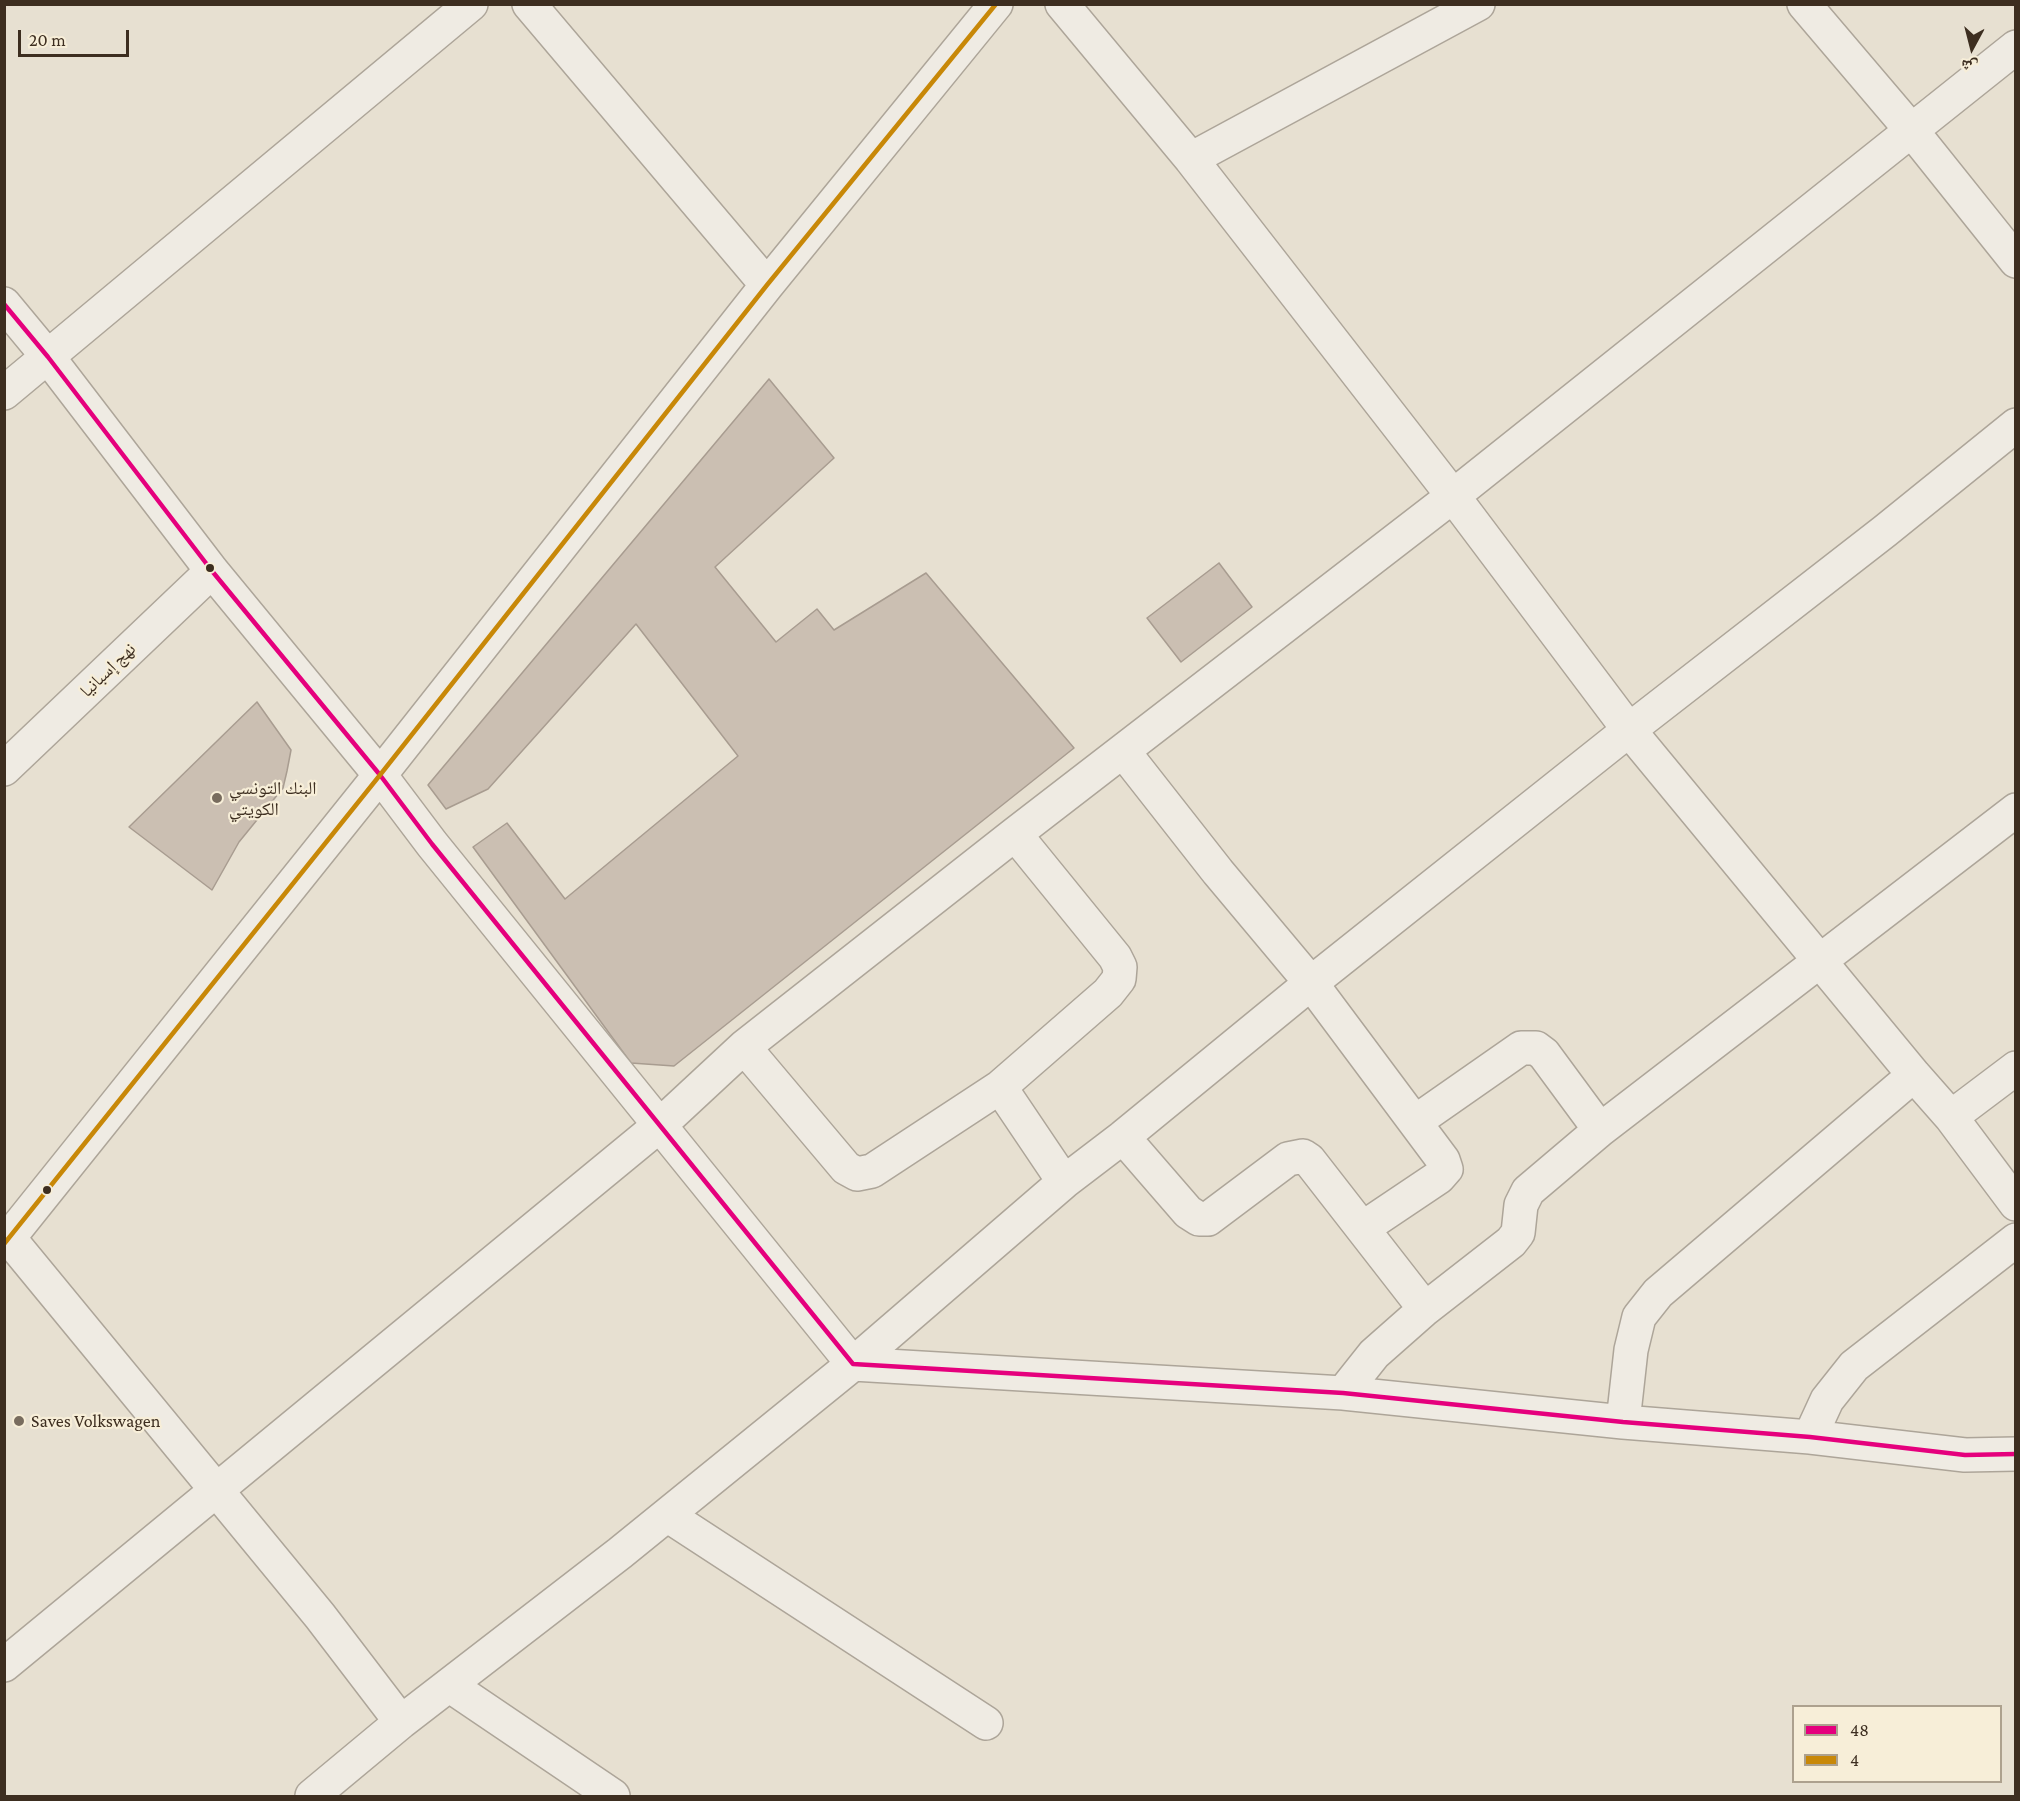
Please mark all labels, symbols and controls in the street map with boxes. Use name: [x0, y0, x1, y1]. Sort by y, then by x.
scale bar: [21, 18, 132, 56]
north arrow: [1942, 18, 2002, 78]
text: 20 m: [29, 30, 66, 50]
text: ش: [1960, 57, 1979, 76]
unlabelled marker: [204, 562, 216, 574]
street label: نهج إسبانيا: [76, 638, 140, 702]
place label: البنك التونسي الكويتي: [229, 777, 316, 820]
marker: البنك التونسي الكويتي: [210, 791, 224, 805]
unlabelled marker: [41, 1184, 53, 1196]
place label: Saves Volkswagen: [31, 1410, 160, 1432]
marker: Saves Volkswagen: [12, 1414, 26, 1428]
legend: [1792, 1705, 2002, 1783]
text: 48: [1850, 1720, 1869, 1740]
text: 4: [1850, 1750, 1859, 1770]

